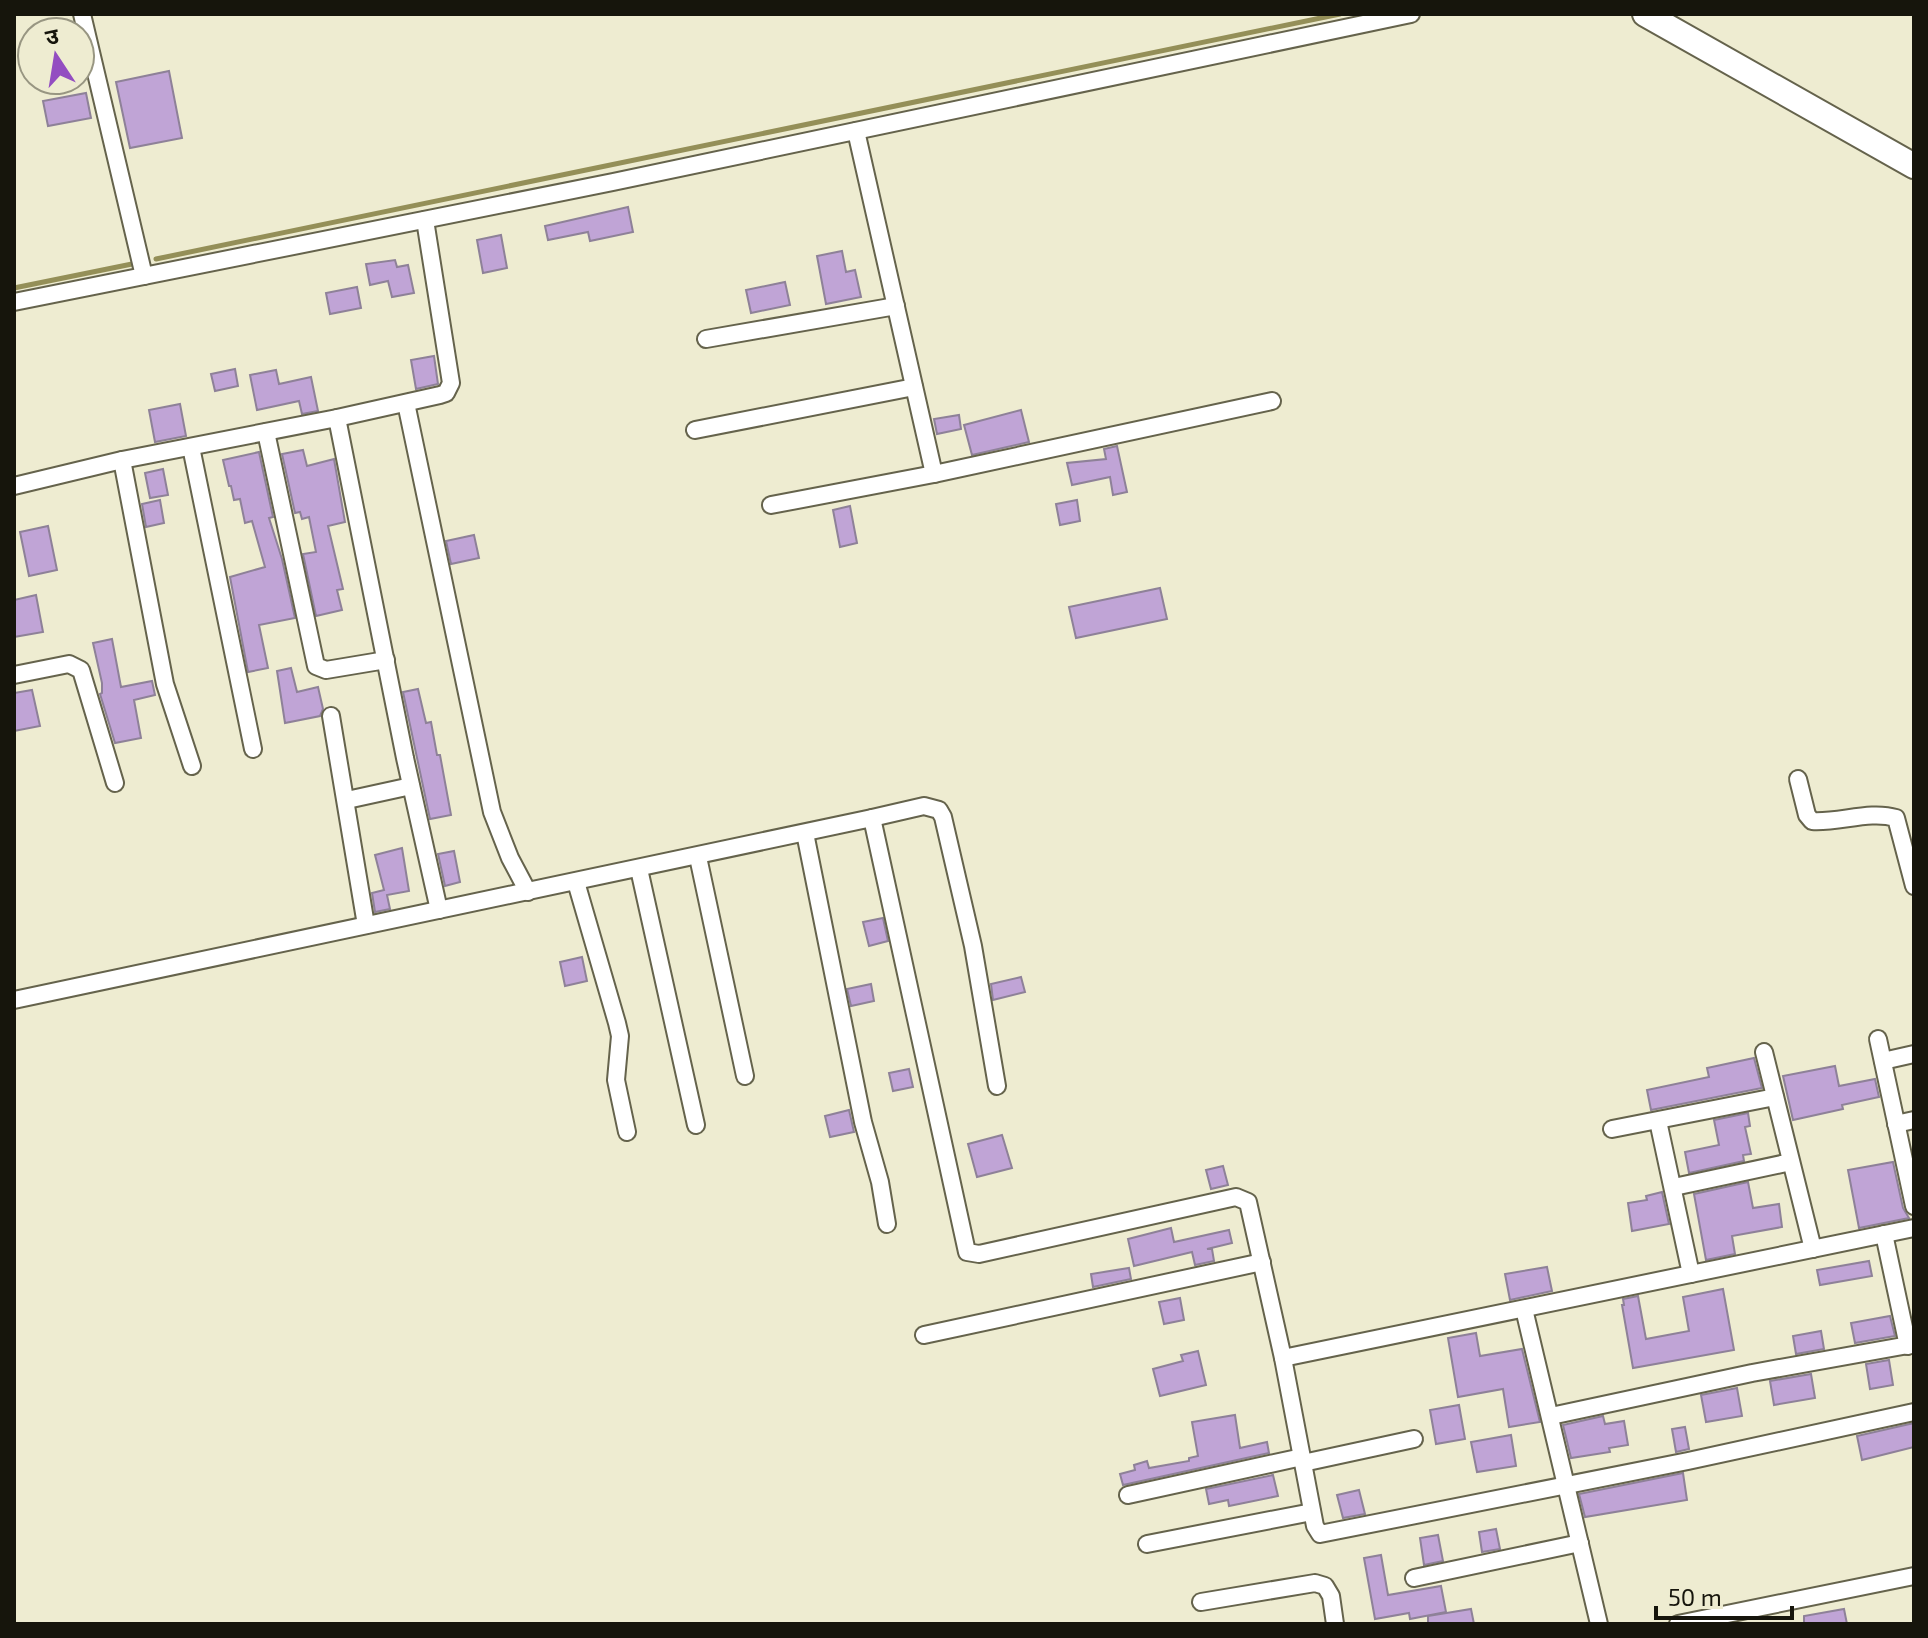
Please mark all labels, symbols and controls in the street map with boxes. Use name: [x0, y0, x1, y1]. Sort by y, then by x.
north arrow: [16, 16, 96, 96]
text: उ: [43, 21, 62, 50]
scale bar: [1656, 1570, 1792, 1620]
text: 50 m: [1668, 1582, 1722, 1611]

